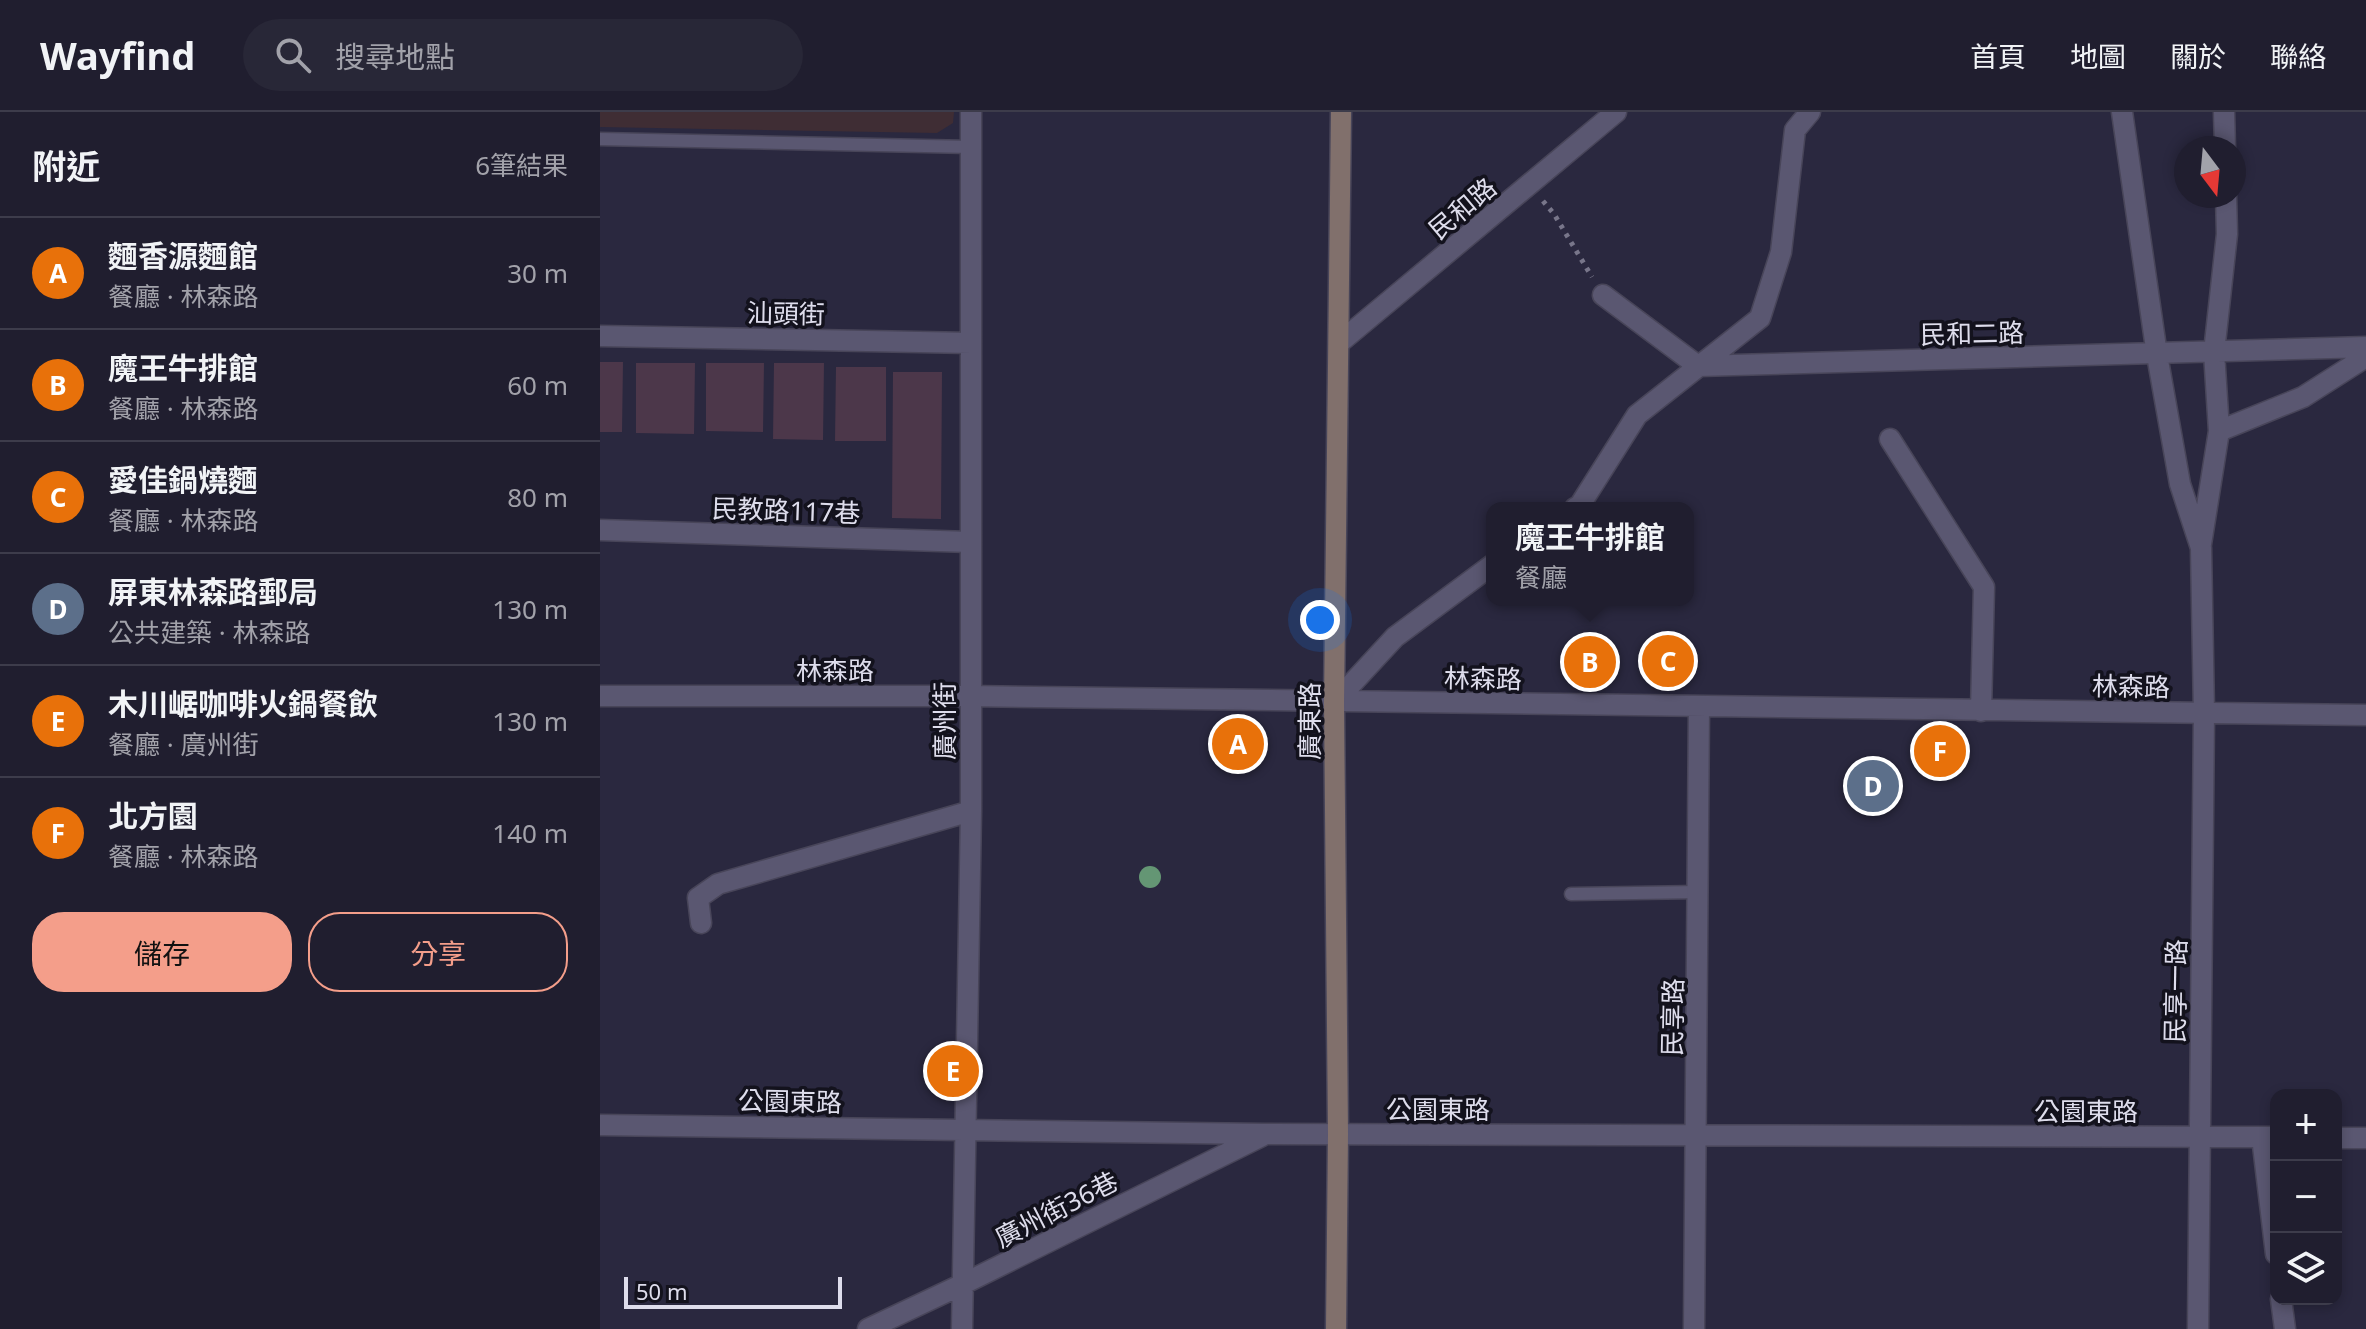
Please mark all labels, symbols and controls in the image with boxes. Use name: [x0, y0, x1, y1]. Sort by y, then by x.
search box: [243, 19, 803, 91]
text: Wayfind: [40, 29, 195, 81]
icon: search: [271, 33, 315, 77]
text: 搜尋地點: [335, 36, 455, 77]
text: 首頁: [1970, 37, 2026, 75]
text: 地圖: [2070, 37, 2126, 75]
text: 關於: [2170, 37, 2226, 75]
text: 聯絡: [2270, 37, 2326, 75]
north arrow: [2174, 136, 2246, 208]
text: 附近: [32, 143, 100, 189]
text: 6筆結果: [475, 147, 568, 183]
street label: 民和路: [1421, 169, 1503, 247]
text: 麵香源麵館: [108, 235, 258, 276]
text: A: [49, 255, 67, 291]
text: 30 m: [507, 255, 568, 291]
text: 餐廳 · 林森路: [108, 278, 259, 314]
street label: 汕頭街: [747, 294, 825, 332]
street label: 民和二路: [1920, 314, 2024, 352]
text: 魔王牛排館: [108, 347, 258, 388]
text: B: [49, 367, 67, 403]
text: 60 m: [507, 367, 568, 403]
text: 餐廳 · 林森路: [108, 390, 259, 426]
text: 愛佳鍋燒麵: [108, 459, 258, 500]
text: C: [50, 479, 66, 515]
text: 80 m: [507, 479, 568, 515]
street label: 民教路117巷: [711, 489, 861, 531]
text: 餐廳 · 林森路: [108, 502, 259, 538]
popup: [1486, 502, 1694, 606]
text: 魔王牛排館: [1515, 516, 1665, 557]
text: 餐廳: [1515, 559, 1567, 595]
text: 屏東林森路郵局: [108, 571, 318, 612]
text: D: [48, 591, 68, 627]
text: 130 m: [492, 591, 568, 627]
your location: [1300, 600, 1340, 640]
text: 公共建築 · 林森路: [108, 614, 311, 650]
pin: C: [1642, 631, 1694, 691]
pin: B: [1564, 632, 1616, 692]
street label: 林森路: [796, 652, 874, 688]
street label: 林森路: [1444, 659, 1522, 697]
street label: 林森路: [2092, 667, 2170, 705]
street label: 廣州街: [926, 682, 962, 760]
street label: 廣東路: [1291, 682, 1327, 760]
text: 木川崌咖啡火鍋餐飲: [108, 683, 378, 724]
text: E: [51, 703, 65, 739]
text: 130 m: [492, 703, 568, 739]
pin: A: [1212, 714, 1264, 774]
pin: F: [1914, 721, 1966, 781]
text: 餐廳 · 廣州街: [108, 726, 259, 762]
pin: D: [1847, 756, 1899, 816]
text: 北方園: [108, 795, 198, 836]
text: F: [51, 815, 65, 851]
text: 140 m: [492, 815, 568, 851]
text: 餐廳 · 林森路: [108, 838, 259, 874]
button: 儲存: [32, 912, 292, 992]
button: 分享: [308, 912, 568, 992]
street label: 民享一路: [2156, 939, 2194, 1043]
street label: 民享路: [1653, 978, 1691, 1056]
pin: E: [927, 1041, 979, 1101]
street label: 公園東路: [738, 1082, 842, 1120]
map controls: [2270, 1089, 2342, 1305]
button: +: [2270, 1089, 2342, 1161]
street label: 公園東路: [1386, 1091, 1490, 1127]
street label: 公園東路: [2034, 1093, 2138, 1129]
button: −: [2270, 1161, 2342, 1233]
street label: 廣州街36巷: [988, 1163, 1124, 1255]
button: layers: [2270, 1233, 2342, 1305]
scale bar: [624, 1273, 842, 1309]
text: 50 m: [636, 1276, 687, 1306]

